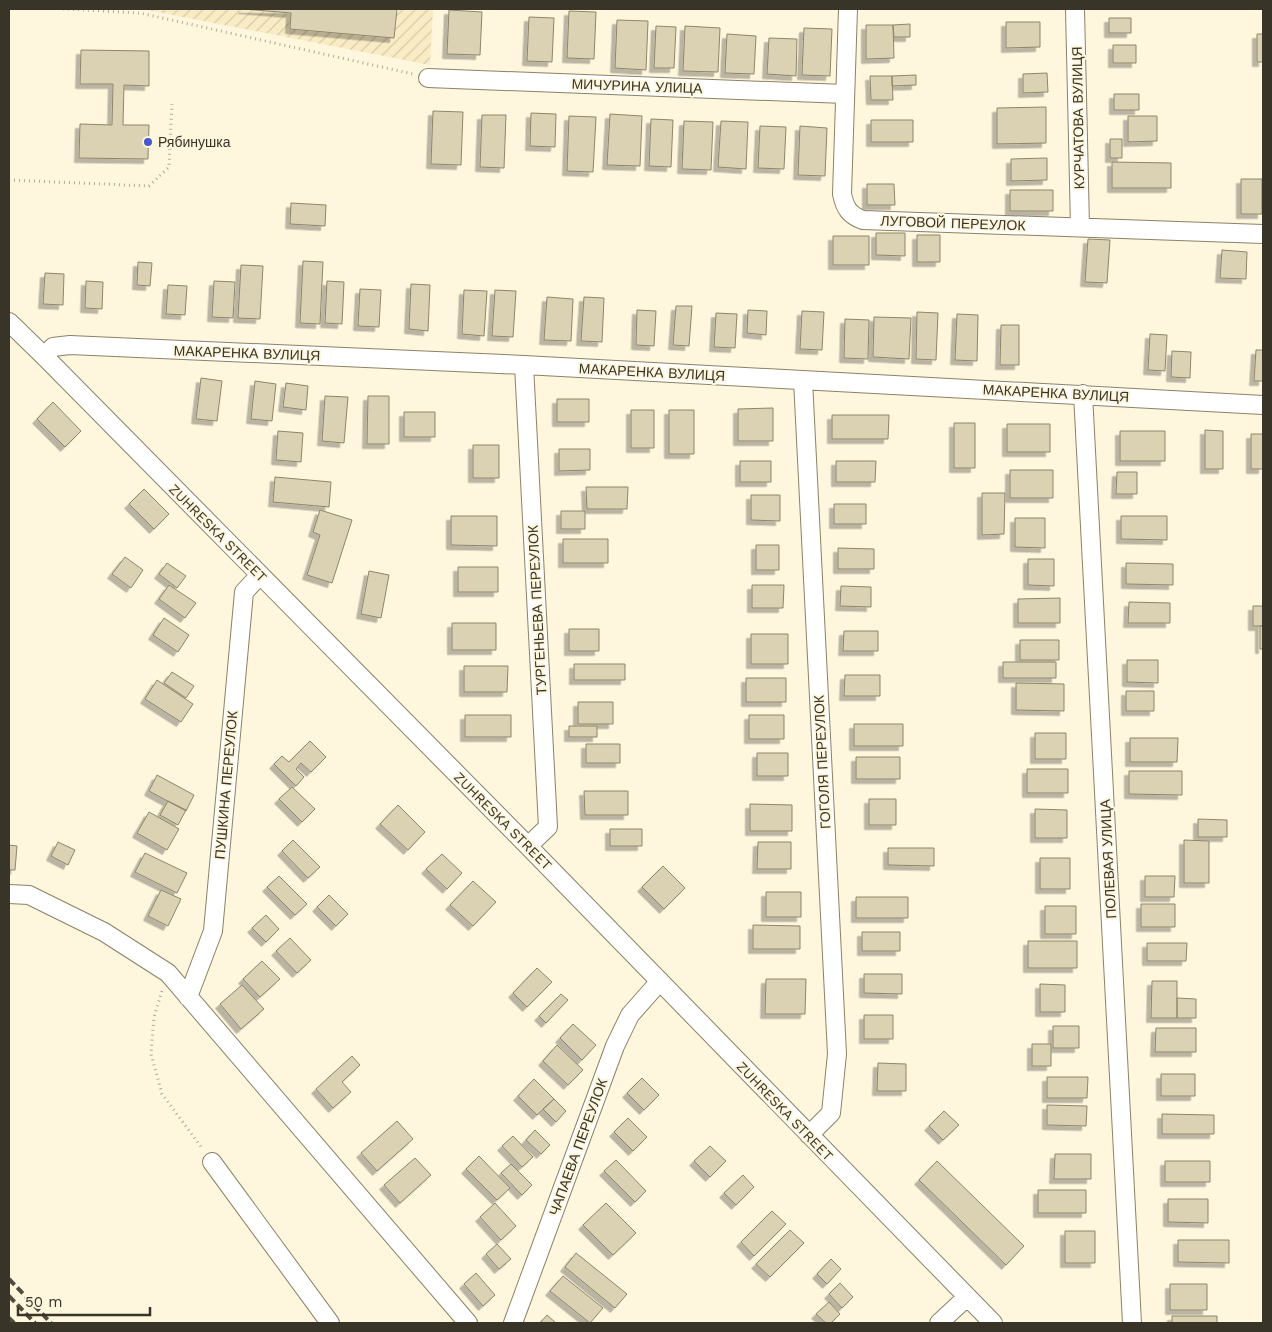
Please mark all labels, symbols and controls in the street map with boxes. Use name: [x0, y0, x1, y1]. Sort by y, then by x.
street label: КУРЧАТОВА ВУЛИЦЯ: [1069, 46, 1087, 190]
street label: МИЧУРИНА УЛИЦА: [571, 76, 703, 96]
place label: Рябинушка: [158, 134, 231, 150]
marker: Рябинушка: [142, 136, 154, 148]
street label: ЛУГОВОЙ ПЕРЕУЛОК: [880, 211, 1027, 234]
street label: МАКАРЕНКА ВУЛИЦЯ: [173, 342, 321, 364]
street label: МАКАРЕНКА ВУЛИЦЯ: [578, 360, 726, 384]
street label: МАКАРЕНКА ВУЛИЦЯ: [982, 381, 1130, 405]
street label: ZUHRESKA STREET: [166, 481, 271, 586]
street label: ТУРГЕНЬЕВА ПЕРЕУЛОК: [525, 524, 549, 695]
street label: ГОГОЛЯ ПЕРЕУЛОК: [810, 694, 833, 829]
street label: ПУШКИНА ПЕРЕУЛОК: [212, 709, 241, 860]
street label: ZUHRESKA STREET: [451, 769, 556, 874]
street label: ПОЛЕВАЯ УЛИЦА: [1097, 798, 1119, 919]
street label: ZUHRESKA STREET: [734, 1058, 837, 1164]
street label: ЧАПАЕВА ПЕРЕУЛОК: [546, 1075, 611, 1218]
scale bar: [18, 1284, 150, 1316]
text: 50 m: [25, 1293, 62, 1311]

